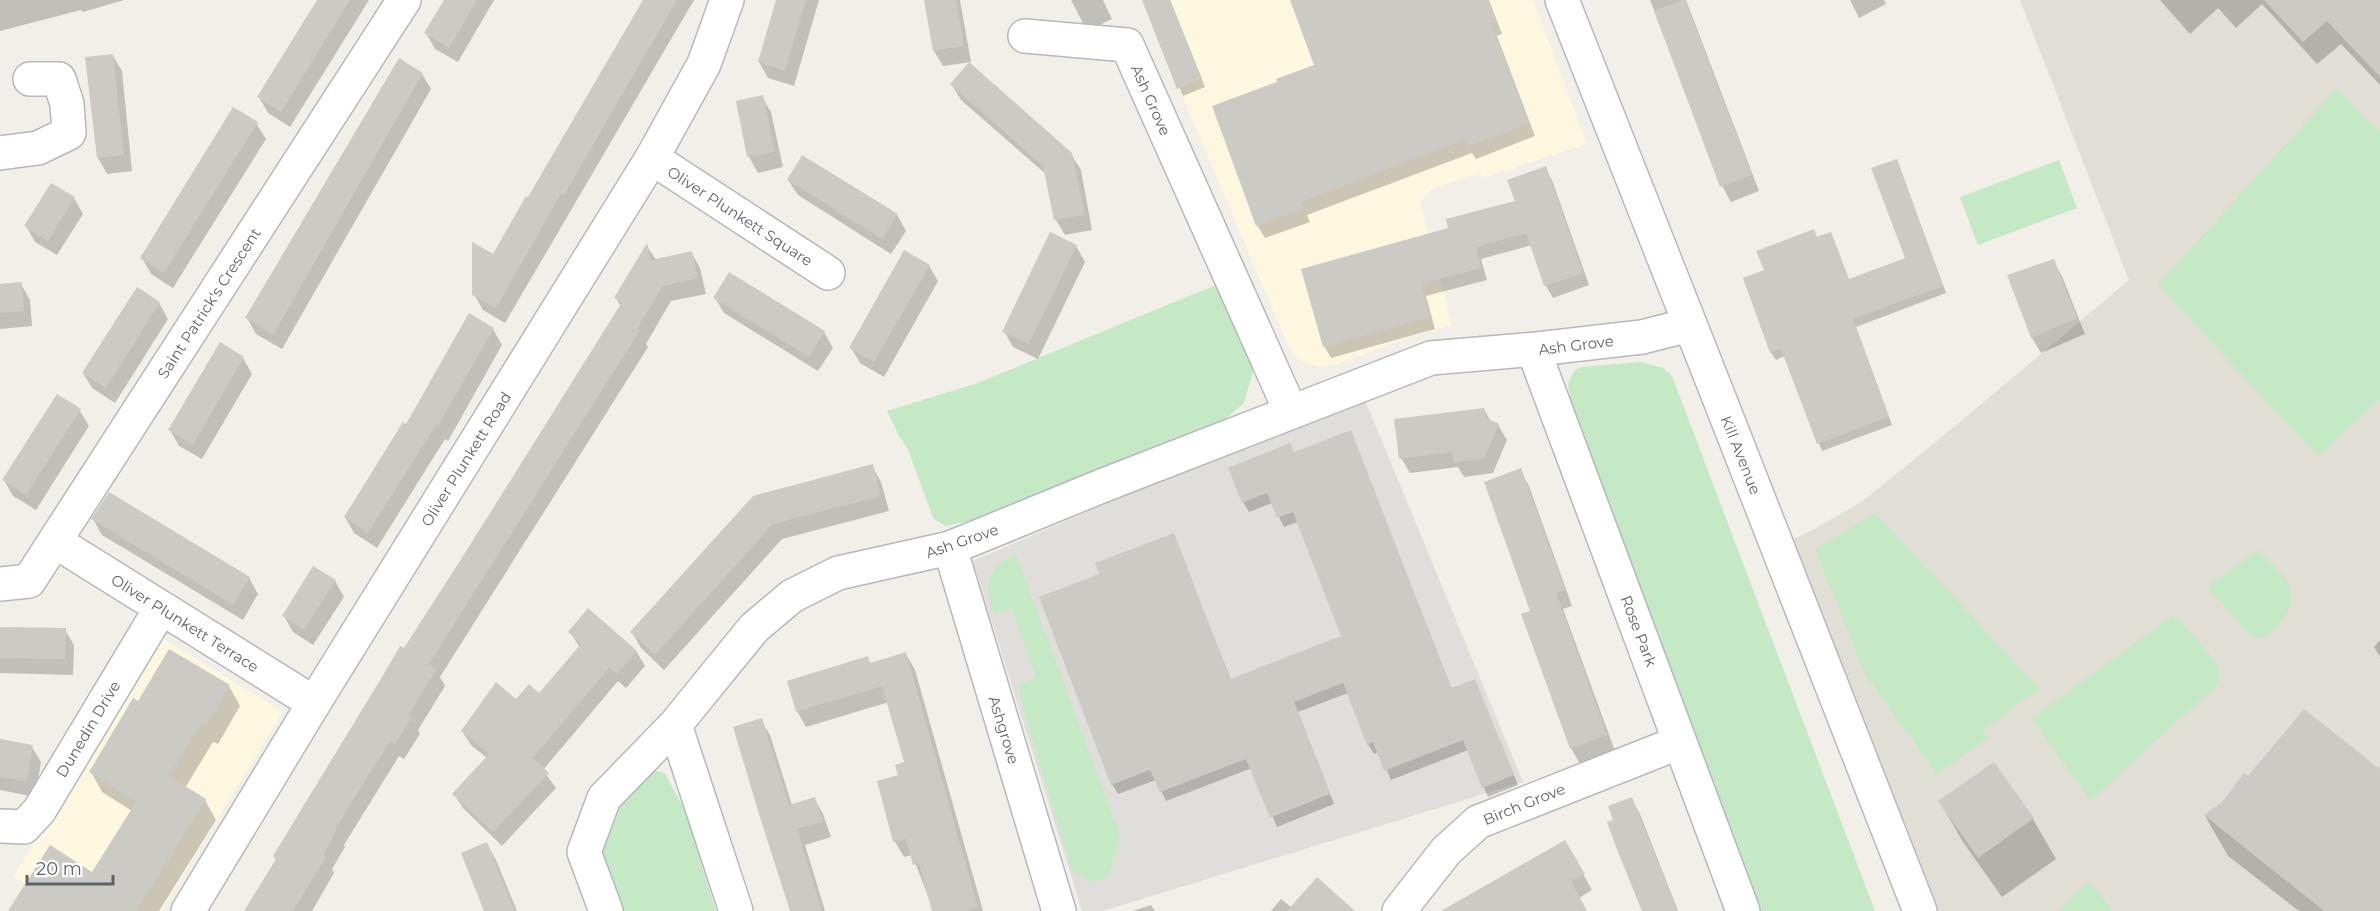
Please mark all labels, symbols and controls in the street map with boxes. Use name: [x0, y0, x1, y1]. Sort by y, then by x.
street label: Ash Grove: [1127, 62, 1175, 138]
street label: Oliver Plunkett Square: [664, 162, 816, 270]
street label: Saint Patrick's Crescent: [153, 224, 265, 382]
street label: Ash Grove: [1537, 331, 1615, 359]
street label: Oliver Plunkett Road: [417, 388, 515, 530]
street label: Kill Avenue: [1717, 413, 1765, 497]
street label: Ash Grove: [923, 520, 1001, 562]
street label: Oliver Plunkett Terrace: [108, 570, 262, 676]
street label: Rose Park: [1617, 593, 1661, 669]
street label: Dunedin Drive: [52, 677, 124, 781]
street label: Ashgrove: [985, 694, 1023, 766]
street label: Birch Grove: [1480, 779, 1568, 829]
scale bar: [27, 848, 112, 886]
text: 20 m: [36, 858, 82, 880]

